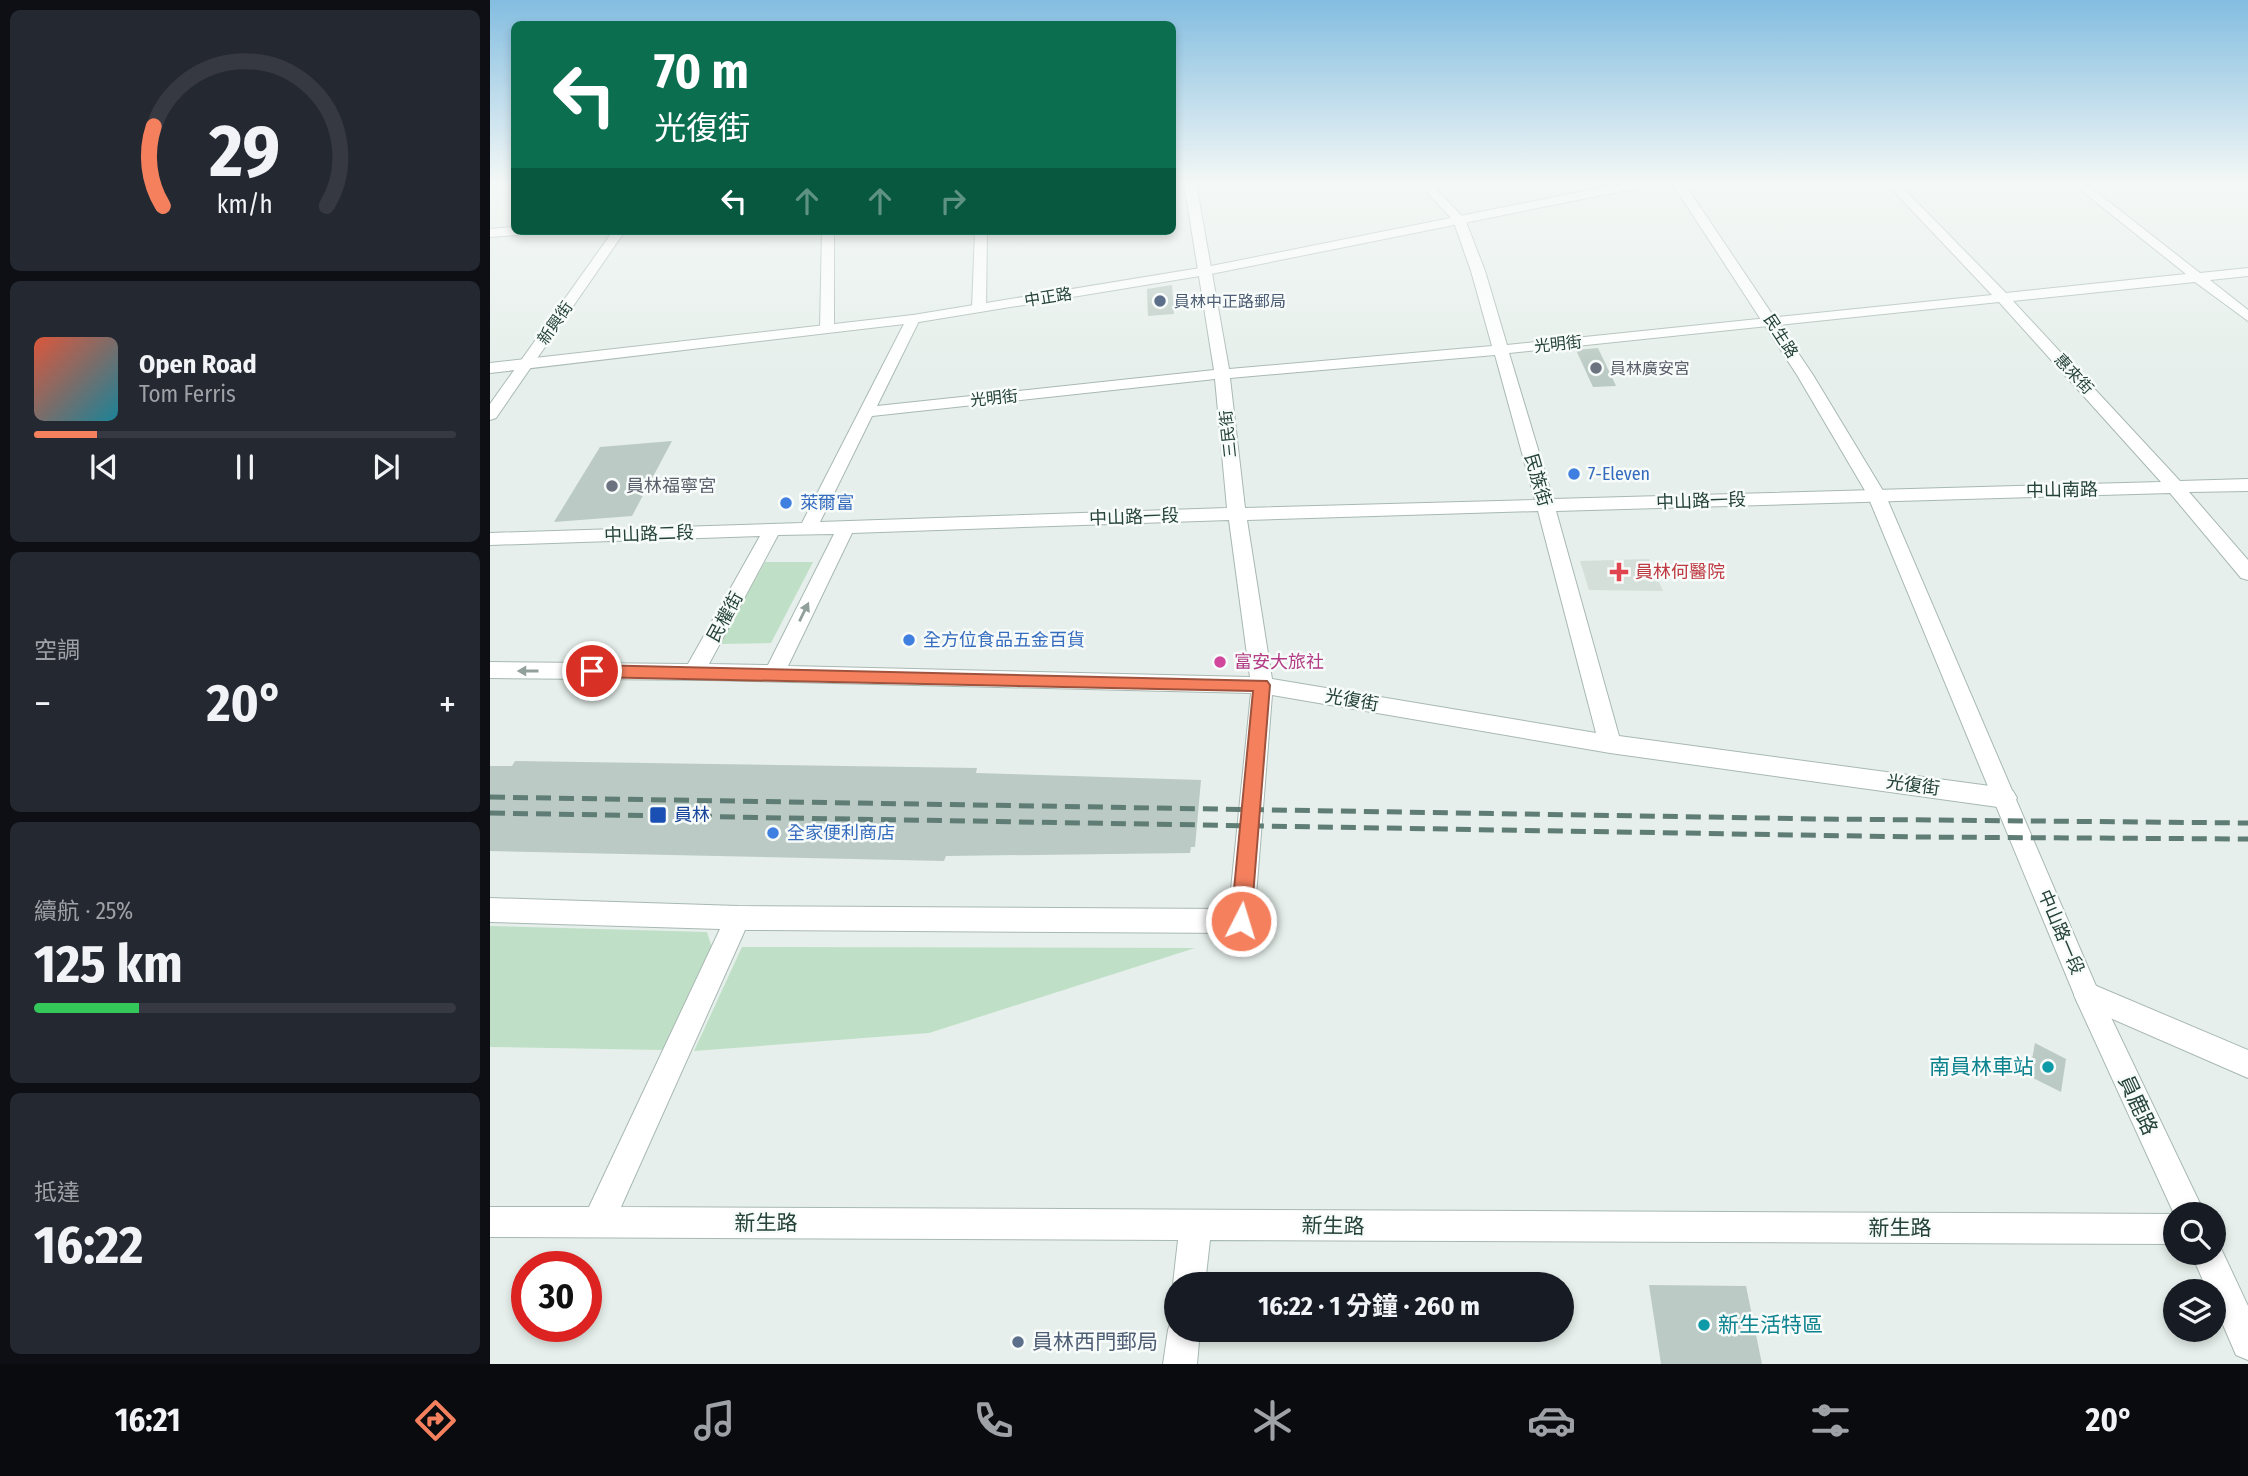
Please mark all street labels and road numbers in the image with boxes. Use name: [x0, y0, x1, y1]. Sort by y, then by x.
street label: 中正路: [1023, 284, 1073, 310]
street label: 新興街: [533, 298, 577, 348]
street label: 民生路: [1760, 311, 1802, 361]
street label: 光明街: [1533, 332, 1583, 356]
street label: 惠來街: [2051, 350, 2097, 398]
street label: 光明街: [969, 386, 1019, 410]
street label: 三民街: [1216, 409, 1240, 459]
street label: 民族街: [1520, 451, 1556, 509]
street label: 中山南路: [2026, 478, 2098, 502]
street label: 中山路一段: [1656, 488, 1746, 514]
street label: 中山路一段: [1089, 504, 1179, 530]
street label: 中山路二段: [604, 521, 694, 547]
street label: 民權街: [702, 588, 748, 646]
street label: 光復街: [1324, 684, 1380, 716]
street label: 光復街: [1885, 770, 1941, 800]
street label: 中山路一段: [2033, 886, 2089, 978]
street label: 員鹿路: [2113, 1071, 2163, 1139]
street label: 新生路: [735, 1210, 798, 1236]
street label: 新生路: [1301, 1212, 1365, 1240]
street label: 新生路: [1869, 1215, 1932, 1241]

